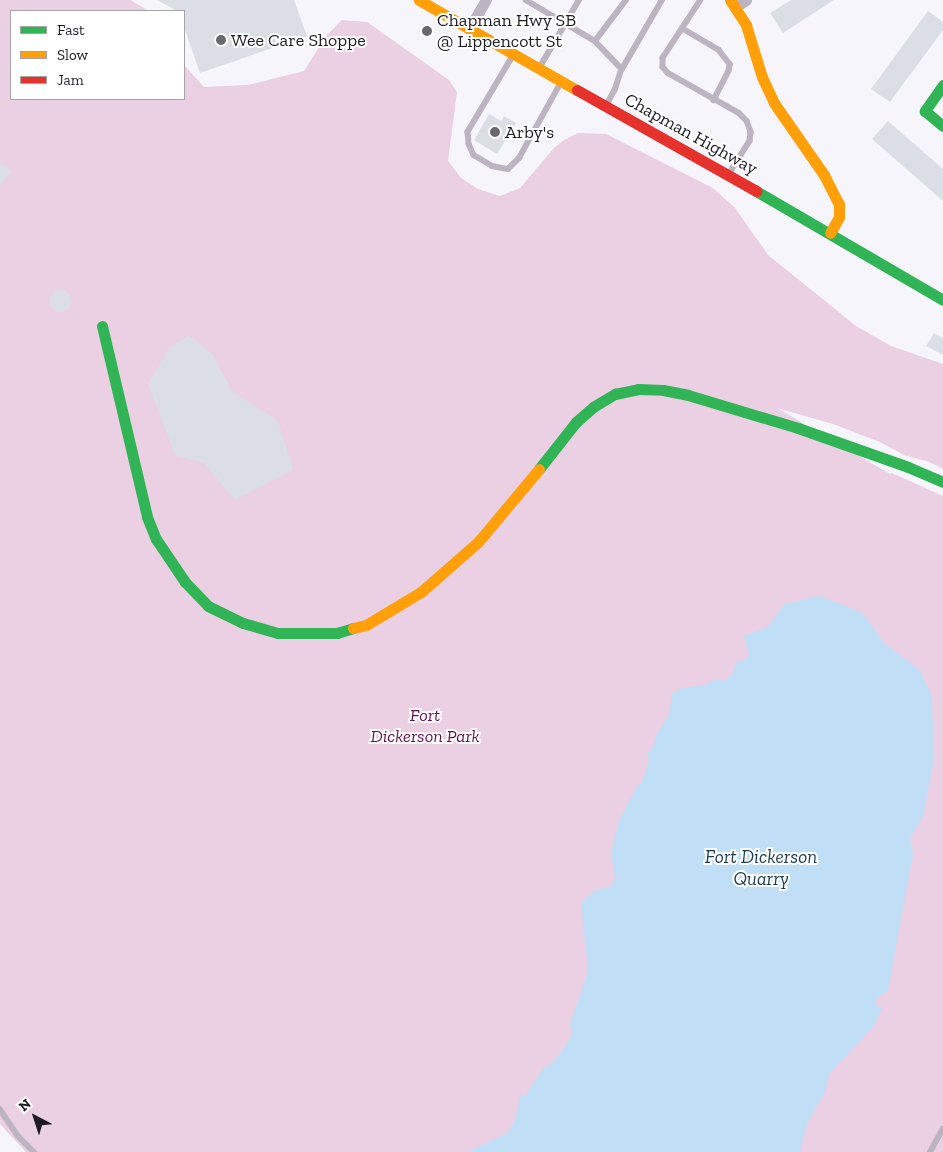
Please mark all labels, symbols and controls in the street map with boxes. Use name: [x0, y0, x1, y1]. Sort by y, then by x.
legend: [10, 10, 185, 100]
place label: Chapman Hwy SB @ Lippencott St: [437, 10, 576, 52]
text: Fast: [57, 21, 85, 39]
marker: Chapman Hwy SB @ Lippencott St: [421, 25, 433, 37]
place label: Wee Care Shoppe: [231, 29, 366, 51]
marker: Wee Care Shoppe: [215, 34, 227, 46]
text: Slow: [57, 46, 88, 64]
text: Jam: [57, 71, 84, 89]
street label: Chapman Highway: [621, 89, 761, 179]
place label: Arby's: [505, 121, 554, 143]
marker: Arby's: [489, 126, 501, 138]
park label: Fort Dickerson Park: [370, 705, 480, 748]
water label: Fort Dickerson Quarry: [705, 846, 817, 890]
north arrow: [10, 1092, 60, 1142]
text: N: [15, 1095, 35, 1115]

